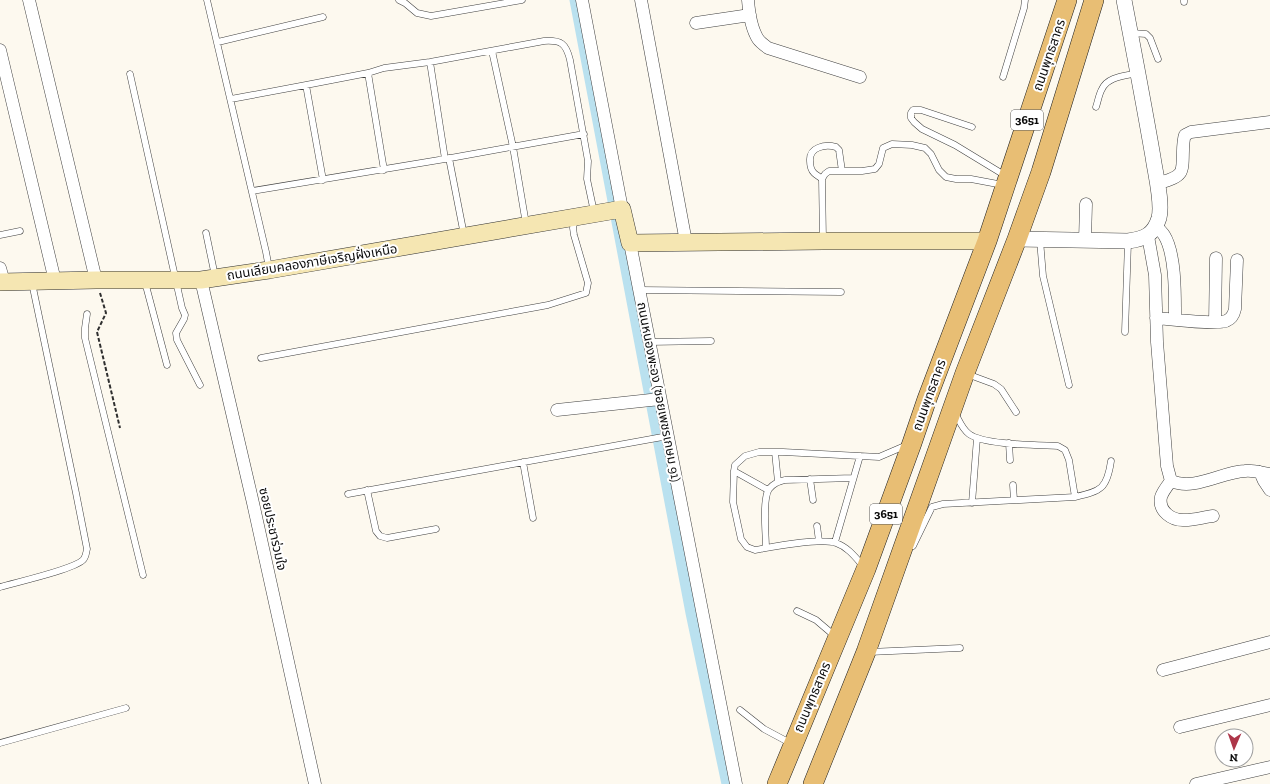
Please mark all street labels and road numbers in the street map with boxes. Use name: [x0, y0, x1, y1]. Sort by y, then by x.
street label: ถนนพุทธสาคร: [1030, 17, 1068, 93]
road number: 3651: [1011, 110, 1043, 130]
street label: ถนนเลียบคลองภาษีเจริญฝั่งเหนือ: [225, 240, 398, 283]
street label: ถนนหนองพะอง (ซอยเพชรเกษม 91): [634, 301, 684, 484]
street label: ถนนพุทธสาคร: [909, 357, 949, 433]
street label: ซอยประชาร่วมใจ: [256, 486, 290, 572]
road number: 3651: [870, 504, 902, 524]
street label: ถนนพุทธสาคร: [790, 660, 834, 734]

